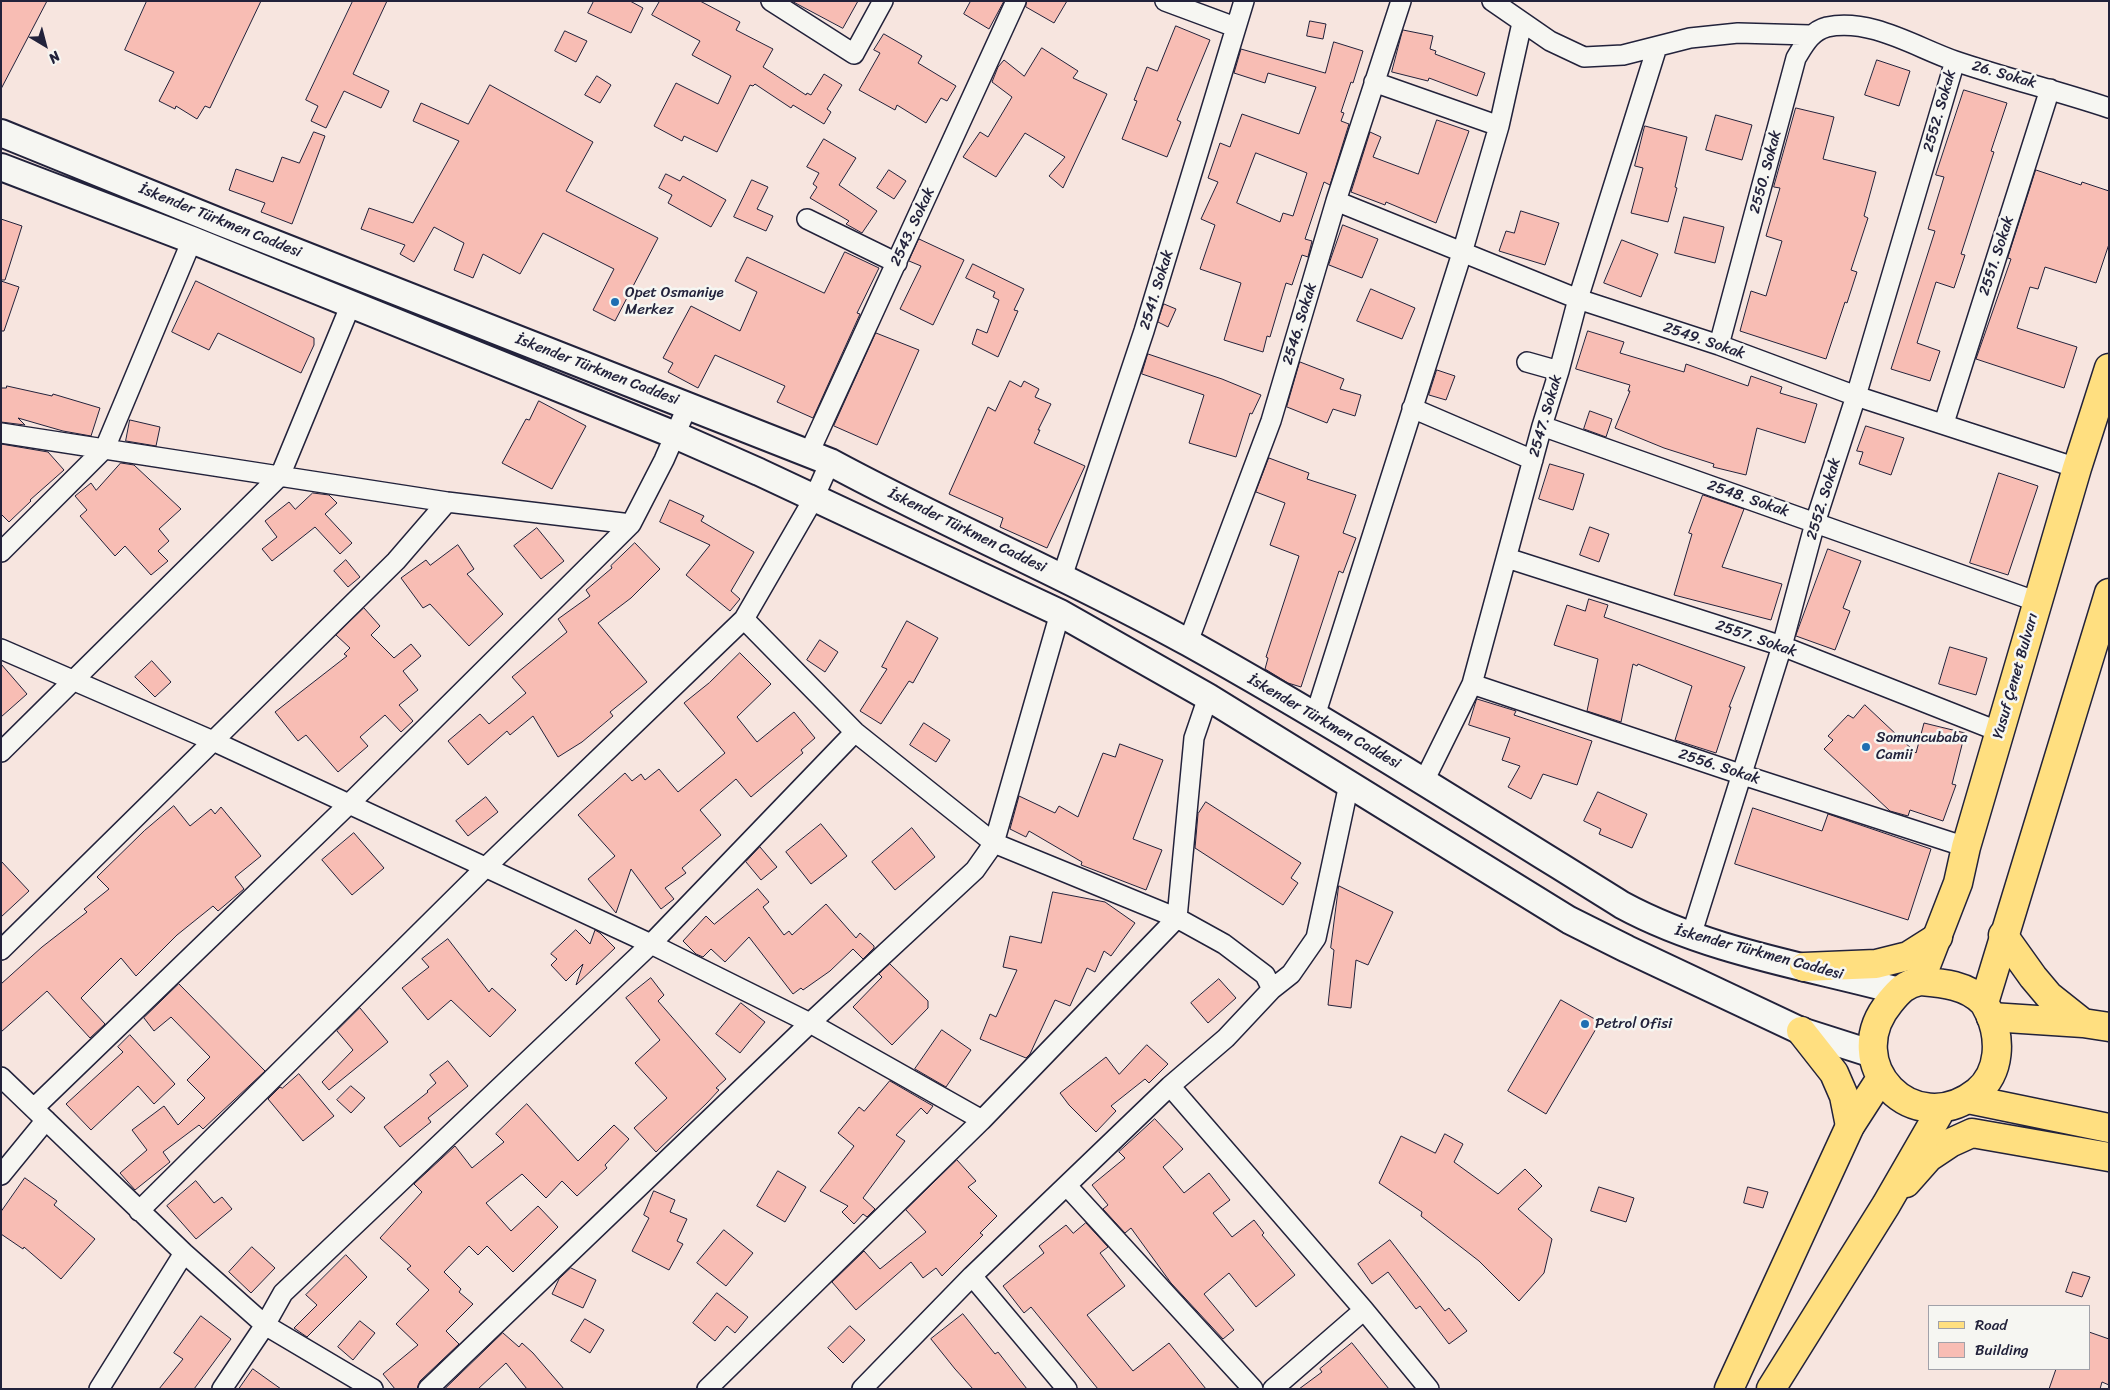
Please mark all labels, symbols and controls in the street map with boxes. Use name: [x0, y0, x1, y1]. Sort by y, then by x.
north arrow: [20, 20, 70, 70]
text: N: [43, 44, 66, 70]
street label: 26. Sokak: [1970, 57, 2038, 93]
street label: 2552. Sokak: [1920, 68, 1960, 154]
street label: 2550. Sokak: [1746, 128, 1786, 216]
street label: İskender Türkmen Caddesi: [136, 180, 304, 262]
street label: 2543. Sokak: [887, 185, 939, 269]
street label: 2551. Sokak: [1976, 214, 2018, 298]
street label: 2541. Sokak: [1136, 248, 1178, 332]
street label: 2546. Sokak: [1279, 281, 1321, 367]
place label: Opet Osmaniye Merkez: [625, 284, 724, 319]
marker: Opet Osmaniye Merkez: [609, 296, 621, 308]
street label: 2549. Sokak: [1661, 319, 1747, 363]
street label: İskender Türkmen Caddesi: [513, 331, 681, 409]
street label: 2547. Sokak: [1526, 373, 1566, 459]
street label: 2552. Sokak: [1803, 456, 1845, 542]
street label: 2548. Sokak: [1705, 477, 1791, 521]
street label: İskender Türkmen Caddesi: [885, 485, 1049, 577]
street label: Yusuf Çenet Bulvarı: [1989, 611, 2043, 741]
street label: 2557. Sokak: [1713, 617, 1799, 661]
street label: İskender Türkmen Caddesi: [1244, 671, 1404, 773]
place label: Somuncubaba Camii: [1876, 729, 1968, 764]
marker: Somuncubaba Camii: [1860, 741, 1872, 753]
street label: 2556. Sokak: [1676, 745, 1762, 789]
street label: İskender Türkmen Caddesi: [1673, 922, 1845, 984]
place label: Petrol Ofisi: [1595, 1015, 1672, 1033]
marker: Petrol Ofisi: [1579, 1018, 1591, 1030]
legend: [1928, 1305, 2090, 1370]
text: Road: [1975, 1312, 2007, 1338]
text: Building: [1975, 1337, 2029, 1363]

